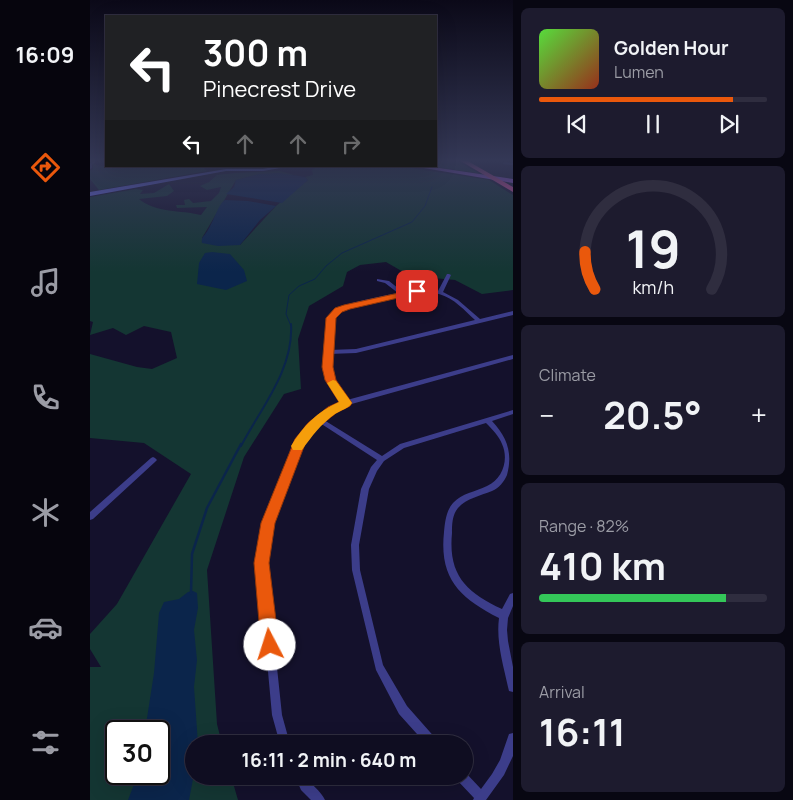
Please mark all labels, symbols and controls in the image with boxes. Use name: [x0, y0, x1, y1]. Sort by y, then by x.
text: 300 m: [203, 29, 308, 77]
icon: left: [120, 35, 185, 100]
text: Golden Hour: [614, 35, 728, 61]
text: 16:09: [16, 40, 75, 70]
text: Lumen: [614, 61, 664, 83]
text: Pinecrest Drive: [203, 74, 356, 104]
icon: previous: [563, 110, 591, 138]
icon: pause: [639, 110, 667, 138]
icon: next: [715, 110, 743, 138]
icon: left: [178, 130, 206, 158]
icon: ahead: [231, 130, 259, 158]
icon: ahead: [284, 130, 312, 158]
icon: right: [337, 130, 365, 158]
icon: directions: [28, 150, 63, 185]
text: 19: [625, 213, 681, 284]
icon: music: [28, 265, 63, 300]
pin: [396, 270, 438, 312]
text: km/h: [632, 275, 674, 299]
icon: arrive: [403, 277, 431, 305]
text: Climate: [539, 364, 596, 386]
icon: phone: [28, 380, 63, 415]
text: 20.5°: [603, 388, 702, 440]
text: −: [539, 396, 554, 434]
text: +: [751, 396, 767, 434]
icon: climate: [28, 495, 63, 530]
text: Range · 82%: [539, 515, 629, 537]
text: 410 km: [539, 539, 666, 591]
icon: car: [28, 610, 63, 645]
position arrow: [243, 618, 295, 670]
text: Arrival: [539, 681, 585, 703]
text: 16:11: [539, 705, 626, 757]
speed limit sign: 30: [105, 720, 170, 785]
icon: filters: [28, 725, 63, 760]
text: 16:11 · 2 min · 640 m: [242, 747, 416, 773]

